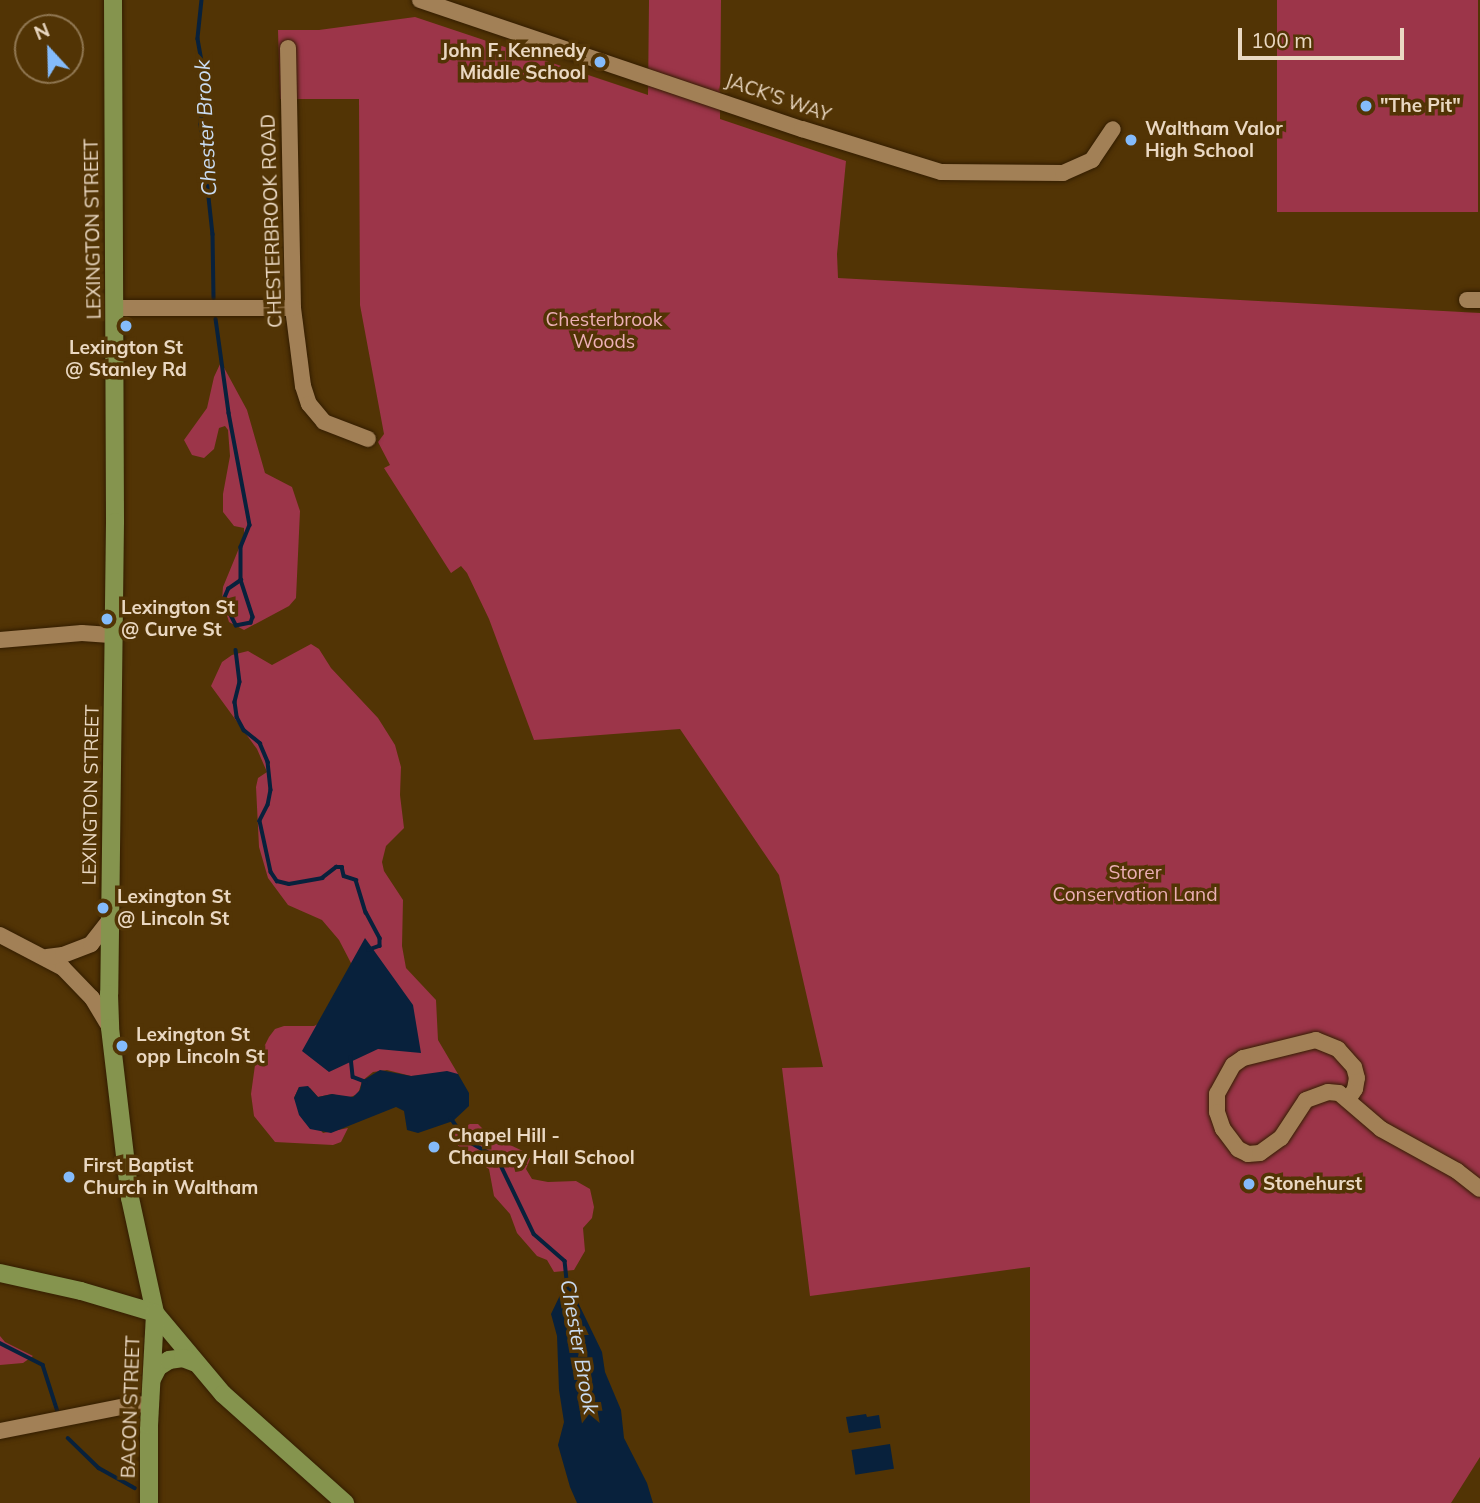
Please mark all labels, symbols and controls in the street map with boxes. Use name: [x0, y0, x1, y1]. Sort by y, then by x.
north arrow: [14, 14, 84, 84]
scale bar: [1242, 14, 1408, 58]
text: N: [31, 18, 53, 45]
text: 100 m: [1251, 27, 1313, 53]
place label: John F. Kennedy Middle School: [441, 40, 586, 84]
marker: John F. Kennedy Middle School: [592, 54, 608, 70]
water label: Chester Brook: [189, 59, 221, 197]
street label: JACK'S WAY: [722, 69, 834, 127]
place label: "The Pit": [1380, 95, 1461, 117]
marker: "The Pit": [1358, 98, 1374, 114]
street label: CHESTERBROOK ROAD: [257, 114, 287, 328]
place label: Waltham Valor High School: [1145, 118, 1283, 162]
marker: Waltham Valor High School: [1123, 132, 1139, 148]
street label: LEXINGTON STREET: [80, 138, 106, 320]
park label: Chesterbrook Woods: [545, 309, 663, 353]
marker: Lexington St @ Stanley Rd: [118, 318, 134, 334]
place label: Lexington St @ Stanley Rd: [65, 337, 187, 381]
place label: Lexington St @ Curve St: [121, 597, 235, 641]
marker: Lexington St @ Curve St: [99, 611, 115, 627]
street label: LEXINGTON STREET: [78, 704, 104, 886]
park label: Storer Conservation Land: [1052, 862, 1218, 906]
place label: Lexington St @ Lincoln St: [117, 886, 231, 930]
marker: Lexington St @ Lincoln St: [95, 900, 111, 916]
place label: Lexington St opp Lincoln St: [136, 1024, 265, 1068]
marker: Lexington St opp Lincoln St: [114, 1038, 130, 1054]
place label: Chapel Hill - Chauncy Hall School: [448, 1125, 635, 1169]
marker: Chapel Hill - Chauncy Hall School: [426, 1139, 442, 1155]
place label: First Baptist Church in Waltham: [83, 1155, 258, 1199]
marker: First Baptist Church in Waltham: [61, 1169, 77, 1185]
place label: Stonehurst: [1263, 1173, 1362, 1195]
marker: Stonehurst: [1241, 1176, 1257, 1192]
water label: Chester Brook: [556, 1277, 604, 1417]
street label: BACON STREET: [117, 1335, 145, 1479]

